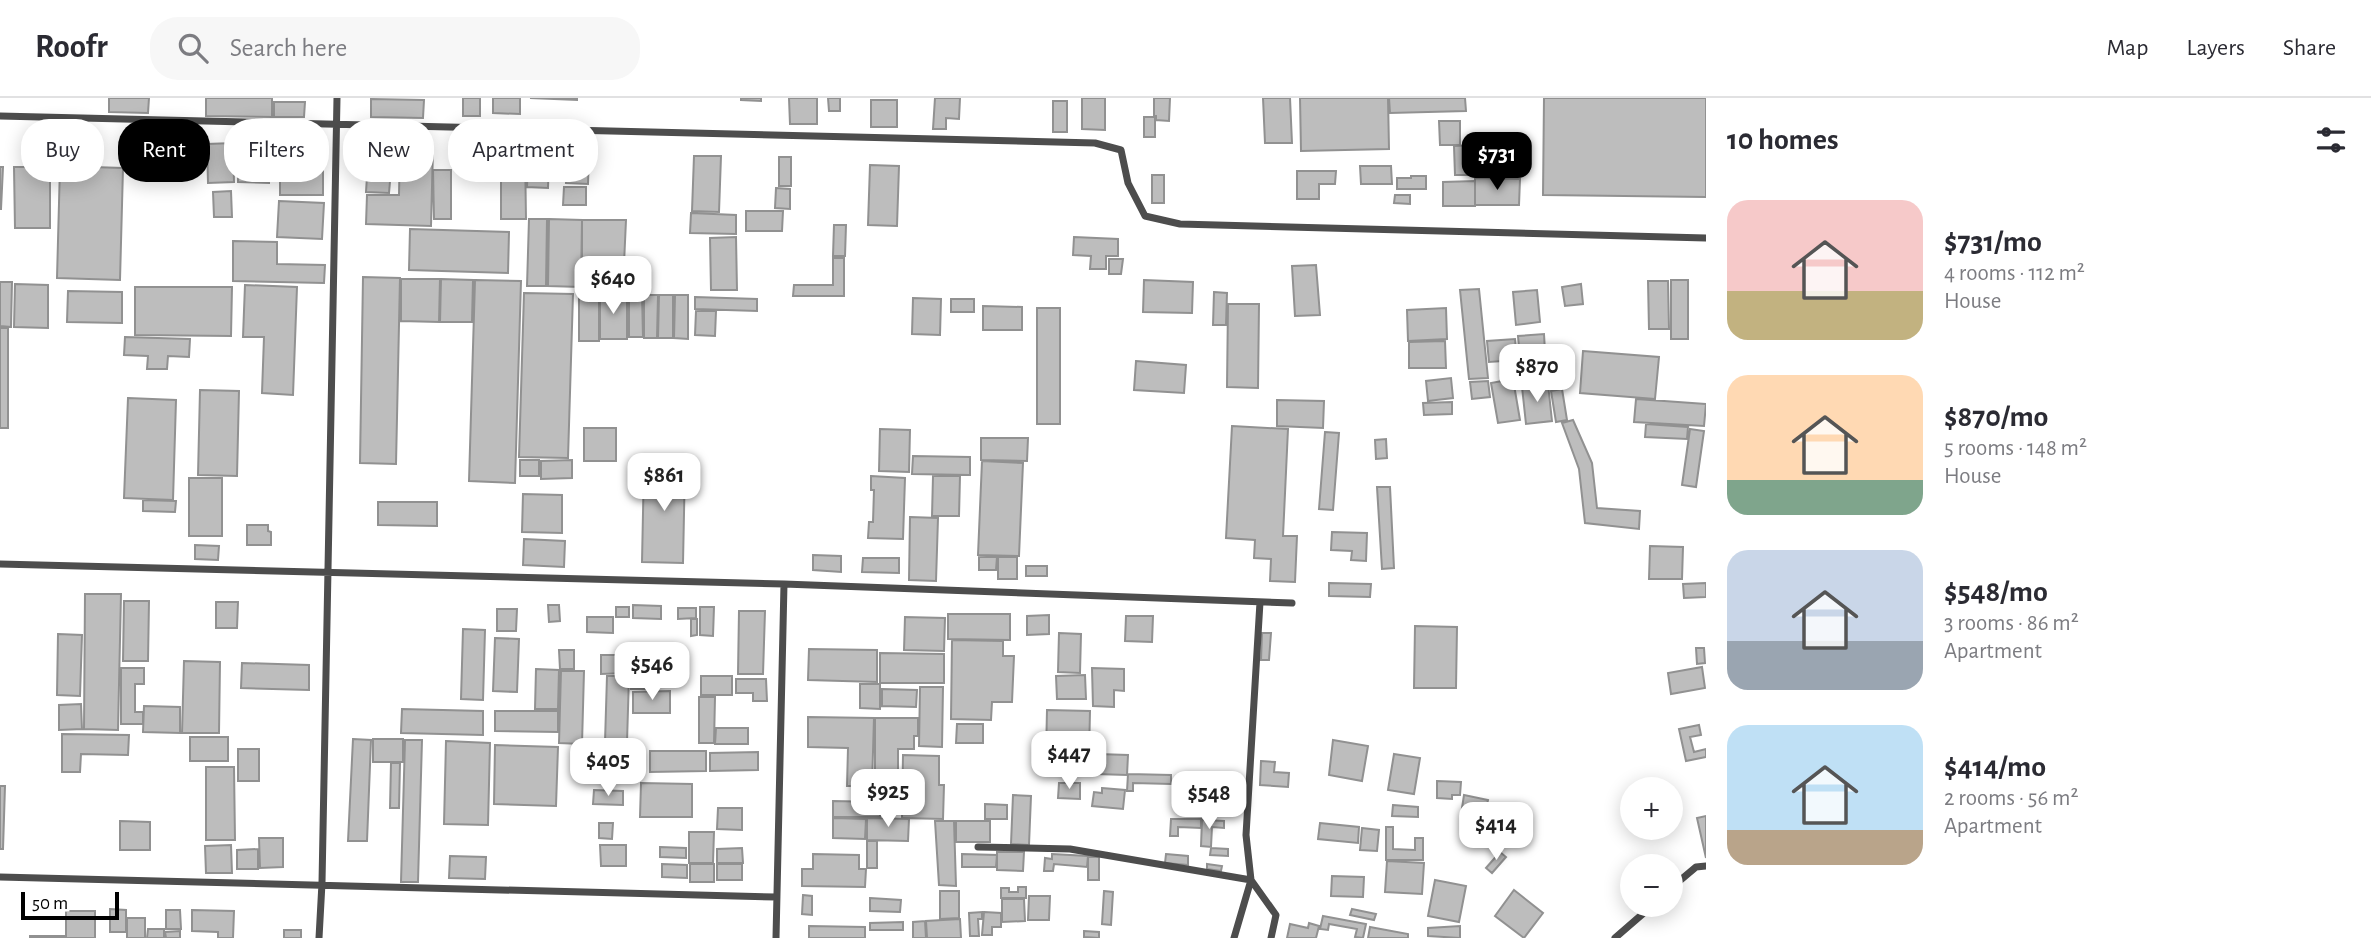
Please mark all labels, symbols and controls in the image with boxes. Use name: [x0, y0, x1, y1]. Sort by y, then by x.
search box: [150, 17, 640, 80]
icon: search: [174, 29, 212, 67]
text: Roofr: [35, 31, 108, 64]
text: Search here: [230, 35, 347, 61]
text: Map: [2106, 36, 2148, 60]
text: Layers: [2186, 36, 2245, 60]
text: Share: [2283, 36, 2336, 60]
chip: Buy: [21, 119, 104, 182]
chip: Rent: [118, 119, 210, 182]
chip: Filters: [224, 119, 329, 182]
chip: New: [343, 119, 434, 182]
chip: Apartment: [448, 119, 598, 182]
icon: filters: [2312, 121, 2350, 159]
text: 10 homes: [1727, 125, 1838, 155]
pin: $731: [1456, 132, 1538, 192]
text: $731: [1478, 143, 1516, 166]
text: $731/mo: [1944, 227, 2042, 257]
icon: home: [1783, 228, 1867, 312]
pin: $640: [572, 256, 654, 316]
text: 4 rooms · 112 m²: [1944, 262, 2085, 285]
text: $640: [590, 267, 636, 290]
text: House: [1944, 290, 2001, 313]
pin: $870: [1496, 344, 1578, 404]
text: $870: [1515, 355, 1559, 378]
text: $870/mo: [1944, 402, 2048, 432]
icon: home: [1783, 403, 1867, 487]
text: 5 rooms · 148 m²: [1944, 437, 2087, 460]
pin: $861: [623, 454, 705, 513]
text: $861: [643, 464, 685, 487]
text: House: [1944, 465, 2001, 488]
text: $548/mo: [1944, 577, 2048, 607]
icon: home: [1783, 578, 1867, 662]
text: 3 rooms · 86 m²: [1944, 612, 2079, 635]
text: Apartment: [1944, 640, 2042, 663]
pin: $546: [611, 642, 693, 702]
text: $546: [631, 653, 673, 676]
pin: $447: [1028, 732, 1110, 791]
pin: $405: [567, 738, 649, 798]
text: $447: [1047, 742, 1091, 765]
text: $405: [586, 749, 630, 772]
text: $414/mo: [1944, 752, 2046, 782]
icon: home: [1783, 753, 1867, 837]
pin: $925: [847, 770, 929, 829]
pin: $548: [1168, 772, 1250, 831]
map controls: [1620, 777, 1683, 917]
button: +: [1620, 777, 1683, 840]
text: $925: [867, 780, 909, 803]
text: $548: [1187, 782, 1231, 805]
text: 2 rooms · 56 m²: [1944, 787, 2078, 810]
pin: $414: [1455, 802, 1537, 862]
text: $414: [1475, 813, 1517, 836]
text: Apartment: [1944, 815, 2042, 838]
button: −: [1620, 854, 1683, 917]
scale bar: [21, 889, 119, 921]
text: 50 m: [32, 894, 68, 913]

